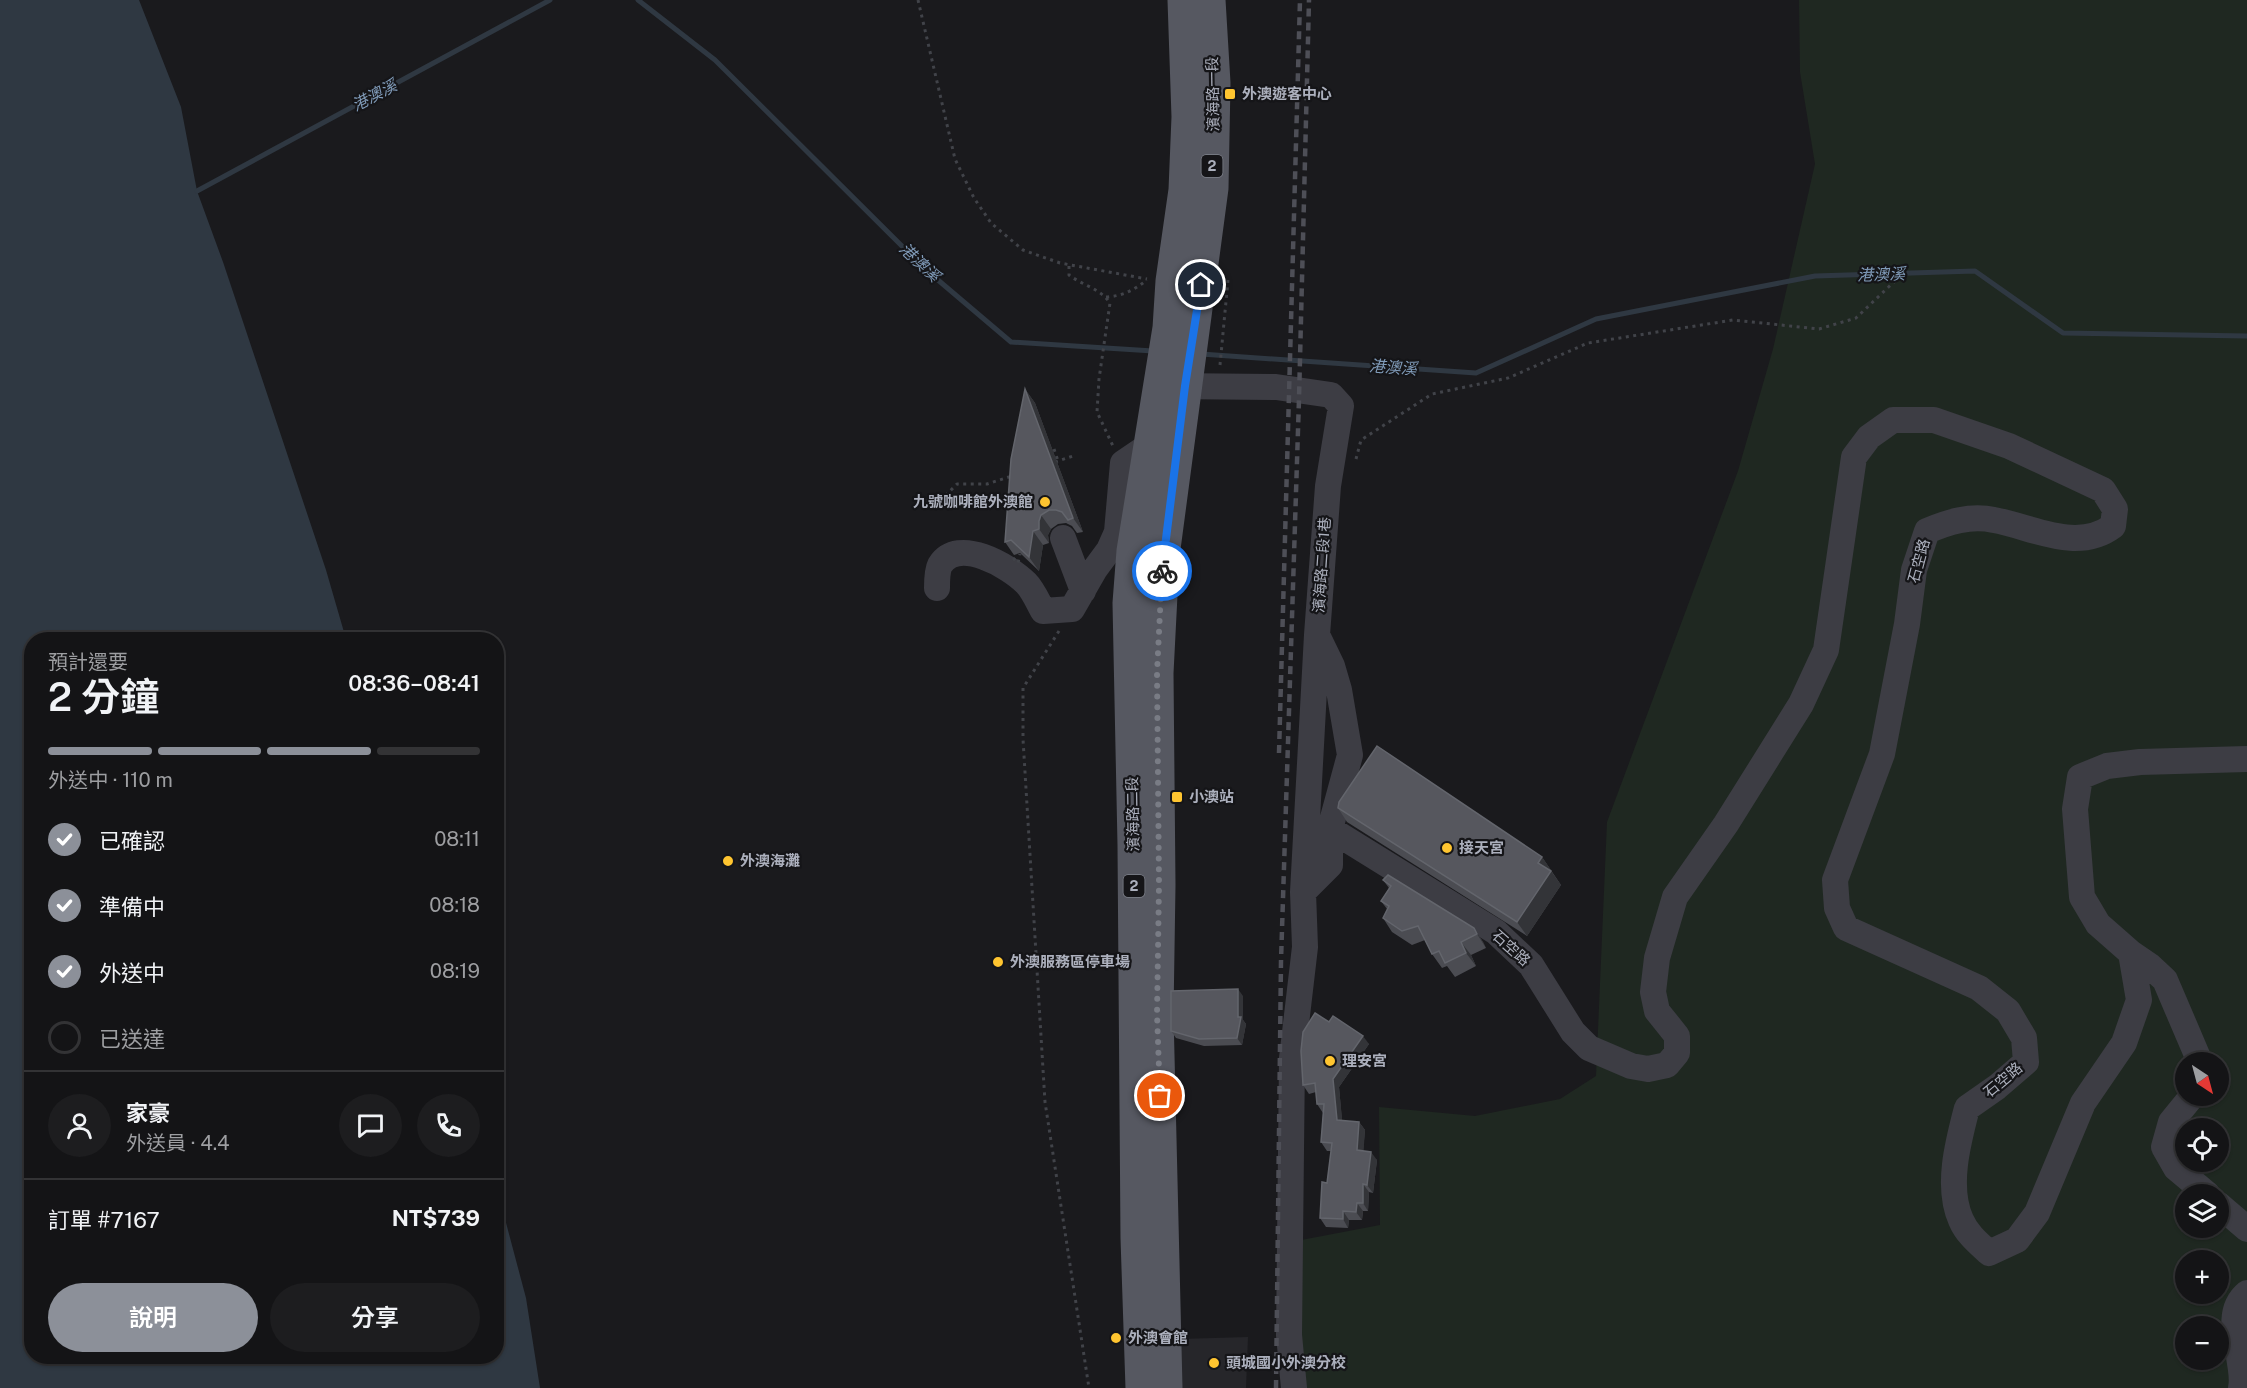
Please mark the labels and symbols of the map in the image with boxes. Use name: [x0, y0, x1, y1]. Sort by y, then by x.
street label: 濱海路一段: [1203, 56, 1222, 132]
water label: 港澳溪: [349, 75, 402, 115]
place label: 外澳遊客中心: [1242, 85, 1332, 102]
marker: 外澳遊客中心: [1223, 87, 1237, 101]
road number: 2: [1202, 155, 1222, 177]
water label: 港澳溪: [896, 239, 945, 287]
pin: [1175, 259, 1226, 310]
water label: 港澳溪: [1857, 264, 1907, 285]
water label: 港澳溪: [1368, 356, 1420, 379]
place label: 九號咖啡館外澳館: [913, 493, 1033, 510]
marker: 九號咖啡館外澳館: [1038, 495, 1052, 509]
street label: 濱海路二段1巷: [1310, 516, 1333, 613]
street label: 石空路: [1904, 537, 1933, 585]
courier: [1132, 541, 1192, 601]
street label: 濱海路二段: [1123, 776, 1142, 852]
place label: 小澳站: [1189, 788, 1234, 805]
marker: 小澳站: [1170, 790, 1184, 804]
place label: 接天宮: [1459, 839, 1504, 856]
marker: 接天宮: [1440, 841, 1454, 855]
place label: 外澳海灘: [740, 852, 800, 869]
marker: 外澳海灘: [721, 854, 735, 868]
road number: 2: [1124, 875, 1144, 897]
street label: 石空路: [1489, 926, 1534, 969]
place label: 外澳服務區停車場: [1010, 953, 1130, 970]
marker: 外澳服務區停車場: [991, 955, 1005, 969]
place label: 理安宮: [1342, 1052, 1387, 1069]
north arrow: [2175, 1052, 2229, 1106]
marker: 理安宮: [1323, 1054, 1337, 1068]
street label: 石空路: [1980, 1059, 2025, 1101]
pin: [1134, 1070, 1185, 1121]
place label: 外澳會館: [1128, 1329, 1188, 1346]
marker: 外澳會館: [1109, 1331, 1123, 1345]
place label: 頭城國小外澳分校: [1226, 1354, 1346, 1371]
marker: 頭城國小外澳分校: [1207, 1356, 1221, 1370]

